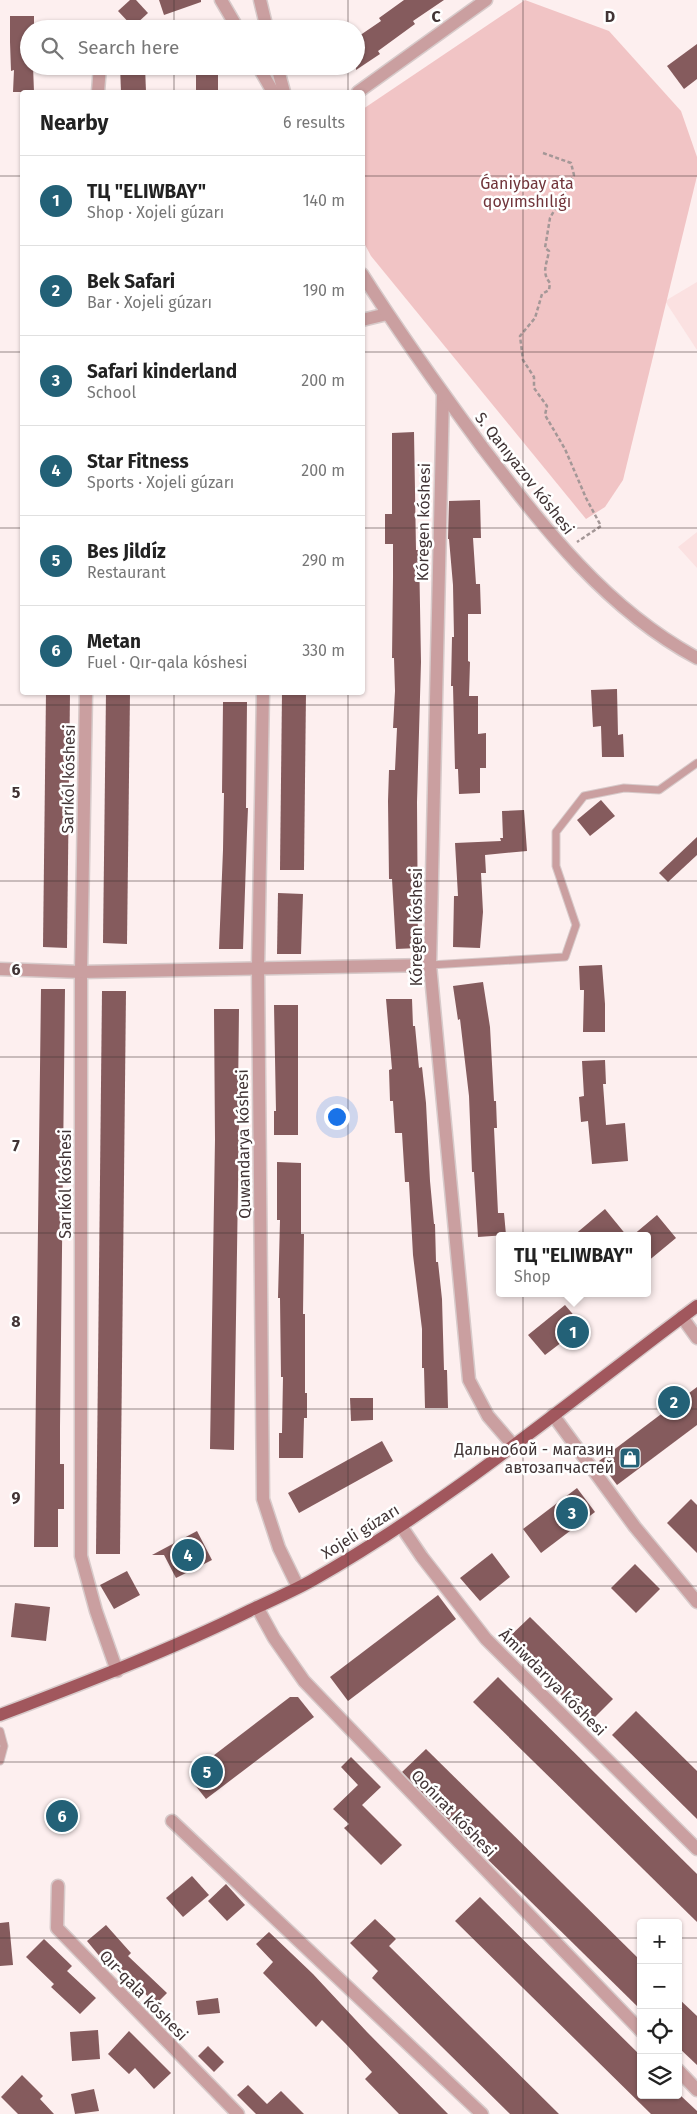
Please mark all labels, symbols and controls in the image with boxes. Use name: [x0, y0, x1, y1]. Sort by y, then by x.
text: C: [431, 7, 441, 26]
text: D: [605, 7, 615, 26]
search box: [20, 20, 365, 75]
icon: search: [38, 34, 66, 62]
text: Search here: [78, 36, 179, 59]
text: Nearby: [40, 110, 108, 136]
text: 6 results: [283, 113, 345, 132]
park label: Ǵaniybay ata qoyımshılıǵı: [480, 173, 574, 211]
text: ТЦ "ELIWBAY": [87, 180, 206, 203]
text: 1: [52, 191, 60, 210]
text: 140 m: [303, 191, 345, 210]
text: Shop · Xojeli gúzarı: [87, 203, 224, 222]
text: Bek Safari: [87, 270, 175, 293]
text: 2: [52, 281, 60, 300]
text: 190 m: [303, 281, 345, 300]
text: Bar · Xojeli gúzarı: [87, 293, 212, 312]
text: Safari kinderland: [87, 360, 237, 383]
text: 3: [52, 371, 60, 390]
text: 200 m: [301, 371, 345, 390]
text: School: [87, 383, 136, 402]
street label: S. Qanıyazov kóshesi: [471, 408, 578, 538]
text: Star Fitness: [87, 450, 189, 473]
text: 4: [51, 461, 61, 480]
text: 200 m: [301, 461, 345, 480]
street label: Kóregen kóshesi: [413, 463, 434, 581]
text: Sports · Xojeli gúzarı: [87, 473, 234, 492]
text: Bes Jildíz: [87, 540, 166, 563]
text: 5: [52, 551, 60, 570]
text: 290 m: [302, 551, 345, 570]
text: Restaurant: [87, 563, 166, 582]
text: Metan: [87, 630, 141, 653]
text: 6: [51, 641, 61, 660]
text: 330 m: [302, 641, 345, 660]
text: Fuel · Qır-qala kóshesi: [87, 653, 248, 672]
street label: Sarıkól kóshesi: [58, 724, 79, 834]
text: 5: [12, 783, 21, 802]
street label: Kóregen kóshesi: [407, 868, 426, 986]
text: 6: [11, 960, 21, 979]
street label: Quwandarya kóshesi: [233, 1069, 254, 1219]
your location: [324, 1104, 350, 1130]
street label: Sarıkól kóshesi: [56, 1129, 75, 1239]
text: 7: [12, 1136, 20, 1155]
popup: [496, 1232, 651, 1297]
text: ТЦ "ELIWBAY": [514, 1244, 633, 1267]
text: Shop: [514, 1267, 551, 1286]
text: 8: [11, 1312, 21, 1331]
pin: 1: [557, 1313, 589, 1351]
pin: 2: [658, 1383, 690, 1421]
place label: Дальнобой - магазин автозапчастей: [454, 1440, 614, 1477]
shop icon: Дальнобой - магазин автозапчастей: [618, 1446, 642, 1470]
text: 9: [12, 1488, 21, 1507]
pin: 3: [556, 1494, 588, 1532]
street label: Xojeli gúzarı: [318, 1500, 403, 1563]
pin: 4: [172, 1536, 204, 1574]
street label: Ámiwdarıya kóshesi: [495, 1624, 611, 1740]
pin: 5: [191, 1753, 223, 1791]
street label: Qońırat kóshesi: [407, 1766, 500, 1861]
pin: 6: [46, 1797, 78, 1835]
map controls: [637, 1919, 682, 2099]
button: +: [637, 1919, 682, 1964]
street label: Qır-qala kóshesi: [96, 1946, 192, 2044]
button: −: [637, 1964, 682, 2009]
button: locate: [637, 2009, 682, 2054]
button: layers: [637, 2054, 682, 2099]

